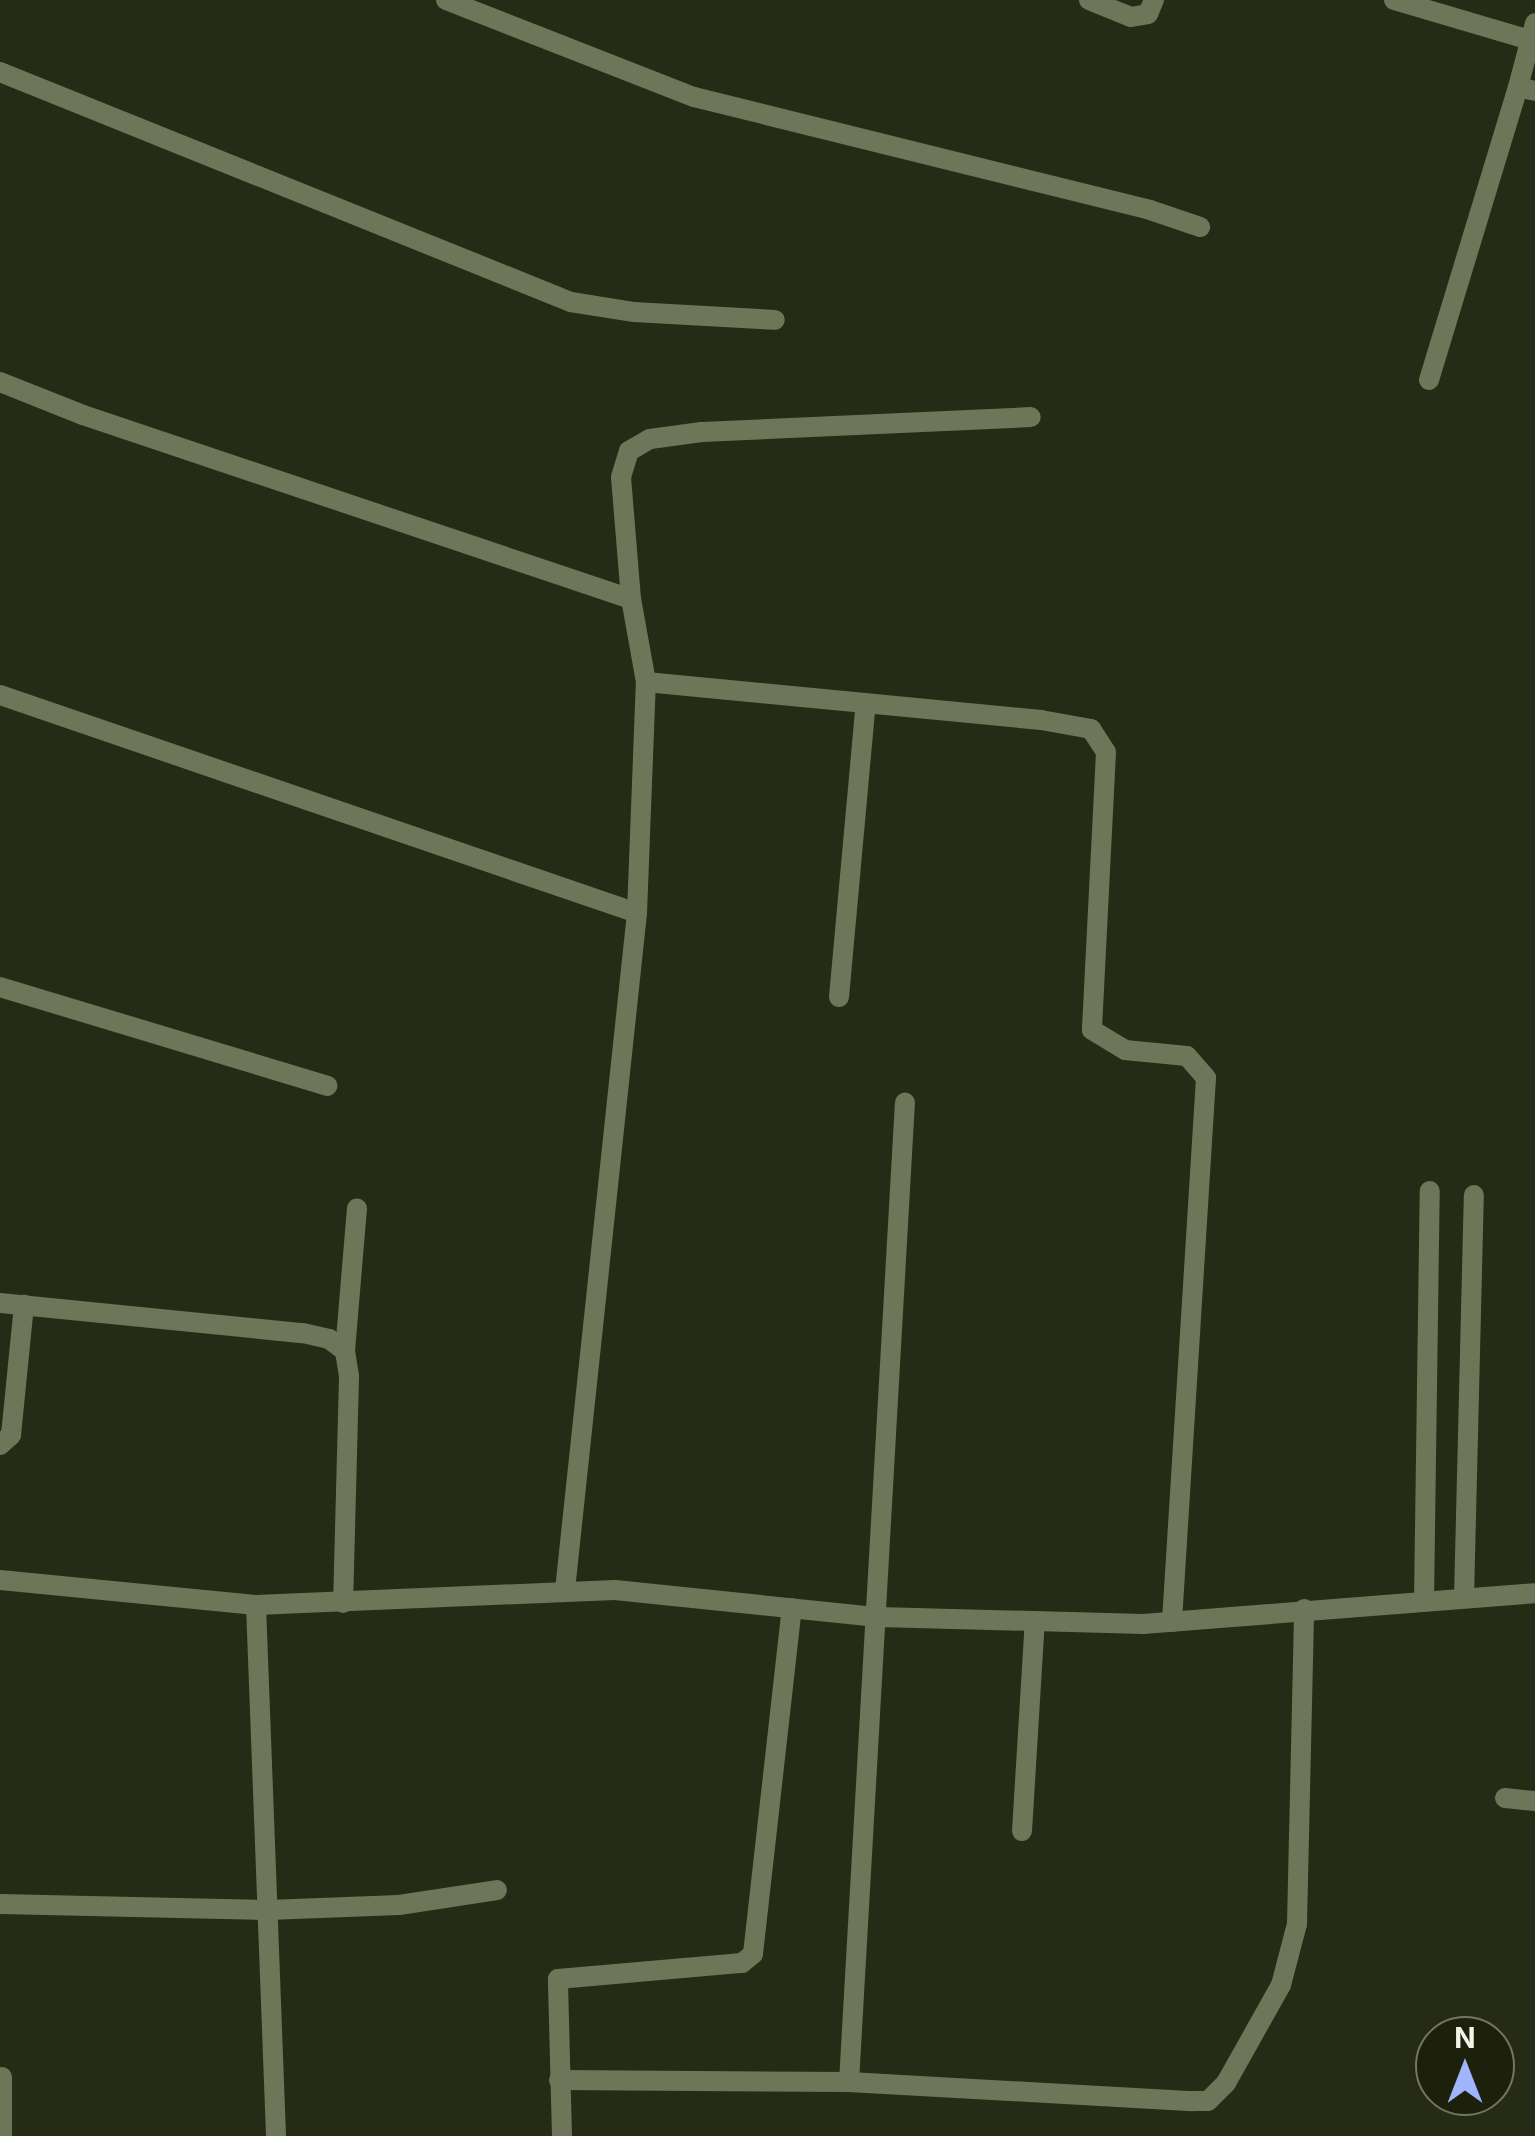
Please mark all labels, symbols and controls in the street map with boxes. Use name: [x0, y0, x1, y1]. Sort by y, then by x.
north arrow: [1415, 2016, 1515, 2116]
text: N: [1454, 2021, 1476, 2055]

